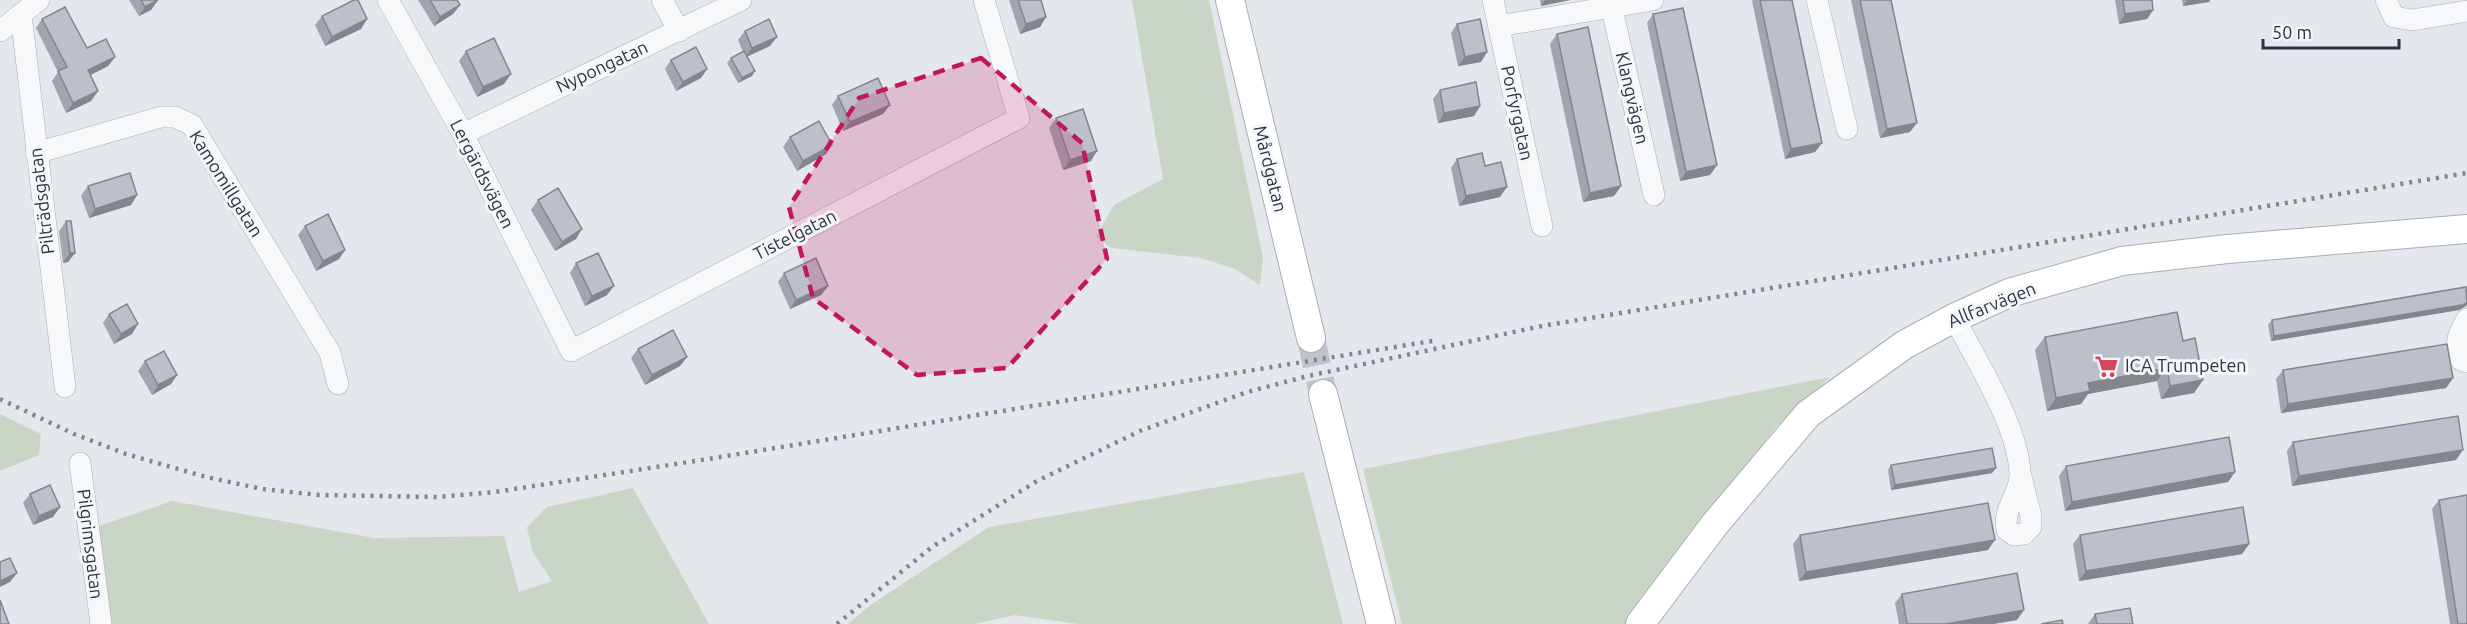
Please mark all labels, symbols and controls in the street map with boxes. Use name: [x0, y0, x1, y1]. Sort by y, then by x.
scale bar: [2263, 12, 2400, 50]
text: 50 m: [2272, 22, 2312, 42]
street label: Nypongatan: [552, 36, 651, 96]
street label: Klangvägen: [1613, 50, 1653, 146]
street label: Porfyrgatan: [1498, 63, 1538, 162]
street label: Lergärdsvägen: [447, 116, 519, 231]
street label: Mårdgatan: [1251, 123, 1291, 214]
street label: Kamomillgatan: [186, 127, 268, 240]
street label: Pilträdsgatan: [25, 147, 57, 256]
street label: Tistelgatan: [750, 205, 839, 264]
street label: Allfarvägen: [1945, 277, 2038, 331]
supermarket icon: ICA Trumpeten: [2094, 353, 2120, 379]
place label: ICA Trumpeten: [2125, 355, 2247, 375]
street label: Pilgrimsgatan: [74, 488, 108, 600]

